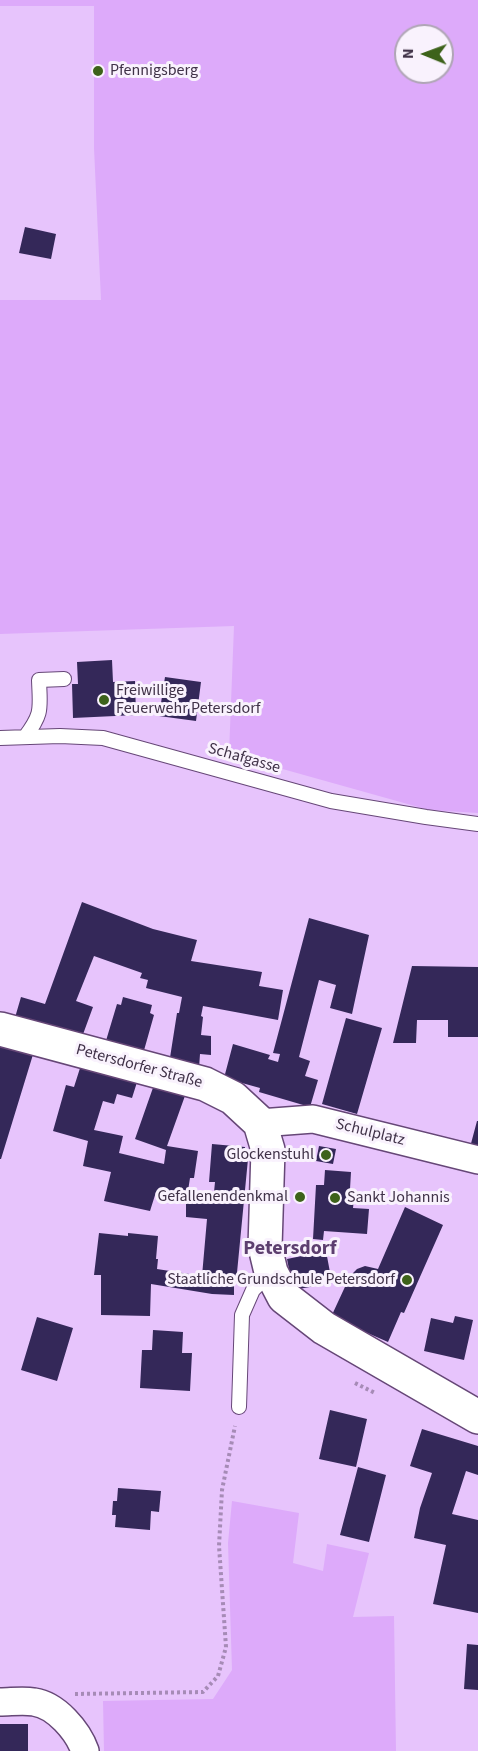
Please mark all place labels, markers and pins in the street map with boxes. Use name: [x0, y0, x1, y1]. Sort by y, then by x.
place label: Pfennigsberg: [110, 61, 198, 81]
marker: Pfennigsberg: [91, 64, 105, 78]
place label: Freiwillige Feuerwehr Petersdorf: [116, 681, 261, 719]
marker: Freiwillige Feuerwehr Petersdorf: [97, 693, 111, 707]
place label: Glockenstuhl: [226, 1145, 314, 1165]
marker: Glockenstuhl: [319, 1148, 333, 1162]
place label: Gefallenendenkmal: [157, 1187, 288, 1207]
place label: Sankt Johannis: [347, 1188, 450, 1208]
marker: Gefallenendenkmal: [293, 1190, 307, 1204]
marker: Sankt Johannis: [328, 1191, 342, 1205]
place label: Staatliche Grundschule Petersdorf: [167, 1270, 395, 1290]
marker: Staatliche Grundschule Petersdorf: [400, 1273, 414, 1287]

